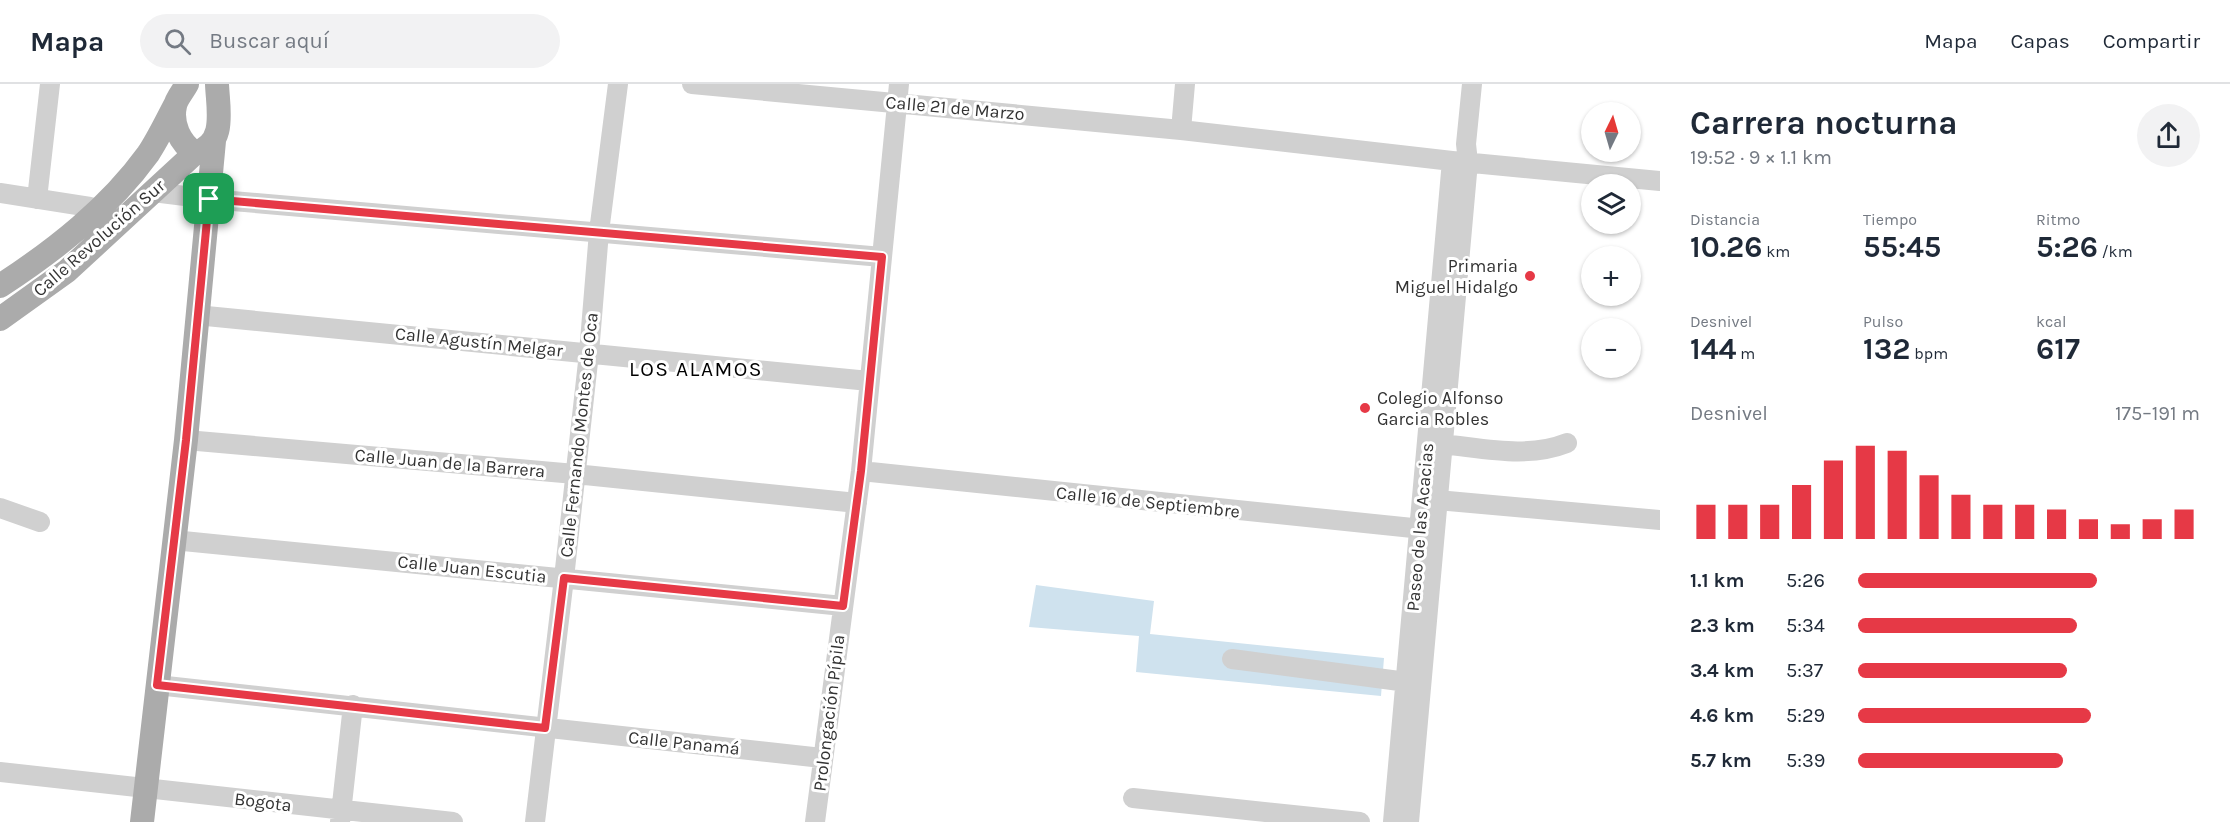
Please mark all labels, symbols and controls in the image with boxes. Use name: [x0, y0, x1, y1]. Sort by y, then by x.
search box: [140, 14, 560, 68]
text: Mapa: [30, 25, 104, 58]
icon: search: [161, 25, 194, 58]
text: Buscar aquí: [209, 28, 329, 54]
text: Mapa: [1924, 29, 1978, 53]
text: Capas: [2011, 29, 2070, 53]
text: Compartir: [2103, 29, 2200, 53]
street label: Calle 21 de Marzo: [885, 91, 1025, 125]
north arrow: [1581, 102, 1641, 162]
map controls: [1581, 102, 1641, 378]
text: Carrera nocturna: [1690, 104, 1957, 142]
button: share: [2137, 104, 2200, 167]
text: 19:52 · 9 × 1.1 km: [1690, 146, 1832, 169]
pin: [183, 173, 234, 224]
street label: Calle Revolución Sur: [29, 174, 170, 301]
button: layers: [1581, 174, 1641, 234]
icon: arrive: [192, 182, 225, 215]
text: Distancia: [1690, 210, 1760, 229]
text: Tiempo: [1863, 210, 1917, 229]
text: Ritmo: [2036, 210, 2080, 229]
text: 10.26: [1690, 229, 1762, 265]
text: 55:45: [1863, 229, 1941, 265]
text: 5:26: [2036, 229, 2098, 265]
text: km: [1762, 242, 1790, 261]
text: /km: [2098, 242, 2133, 261]
button: +: [1581, 246, 1641, 306]
place label: Primaria Miguel Hidalgo: [1395, 255, 1518, 298]
marker: Primaria Miguel Hidalgo: [1523, 269, 1537, 283]
street label: Calle Fernando Montes de Oca: [555, 311, 603, 559]
text: Desnivel: [1690, 312, 1752, 331]
text: Pulso: [1863, 312, 1903, 331]
text: kcal: [2036, 312, 2067, 331]
button: −: [1581, 318, 1641, 378]
street label: Calle Agustín Melgar: [394, 322, 565, 362]
text: 144: [1690, 331, 1736, 367]
text: 132: [1863, 331, 1911, 367]
text: 617: [2036, 331, 2080, 367]
text: m: [1736, 344, 1755, 363]
text: bpm: [1911, 344, 1948, 363]
district label: LOS ALAMOS: [629, 357, 763, 381]
place label: Colegio Alfonso Garcia Robles: [1377, 387, 1503, 430]
marker: Colegio Alfonso Garcia Robles: [1358, 401, 1372, 415]
text: Desnivel: [1690, 402, 1768, 425]
text: 175–191 m: [2115, 402, 2200, 425]
street label: Paseo de las Acacias: [1402, 442, 1438, 612]
street label: Calle Juan de la Barrera: [354, 444, 546, 482]
street label: Calle 16 de Septiembre: [1055, 481, 1241, 523]
street label: Calle Juan Escutia: [396, 550, 548, 588]
text: 1.1 km: [1690, 569, 1744, 592]
text: 5:26: [1786, 569, 1825, 592]
text: 2.3 km: [1690, 614, 1755, 637]
text: 5:34: [1786, 614, 1825, 637]
street label: Prolongación Pípila: [808, 633, 850, 793]
text: 3.4 km: [1690, 659, 1755, 682]
text: 5:37: [1786, 659, 1823, 682]
text: 4.6 km: [1690, 704, 1754, 727]
text: 5:29: [1786, 704, 1825, 727]
street label: Calle Panamá: [627, 726, 741, 760]
text: 5.7 km: [1690, 749, 1752, 772]
text: 5:39: [1786, 749, 1825, 772]
street label: Bogota: [233, 788, 293, 816]

